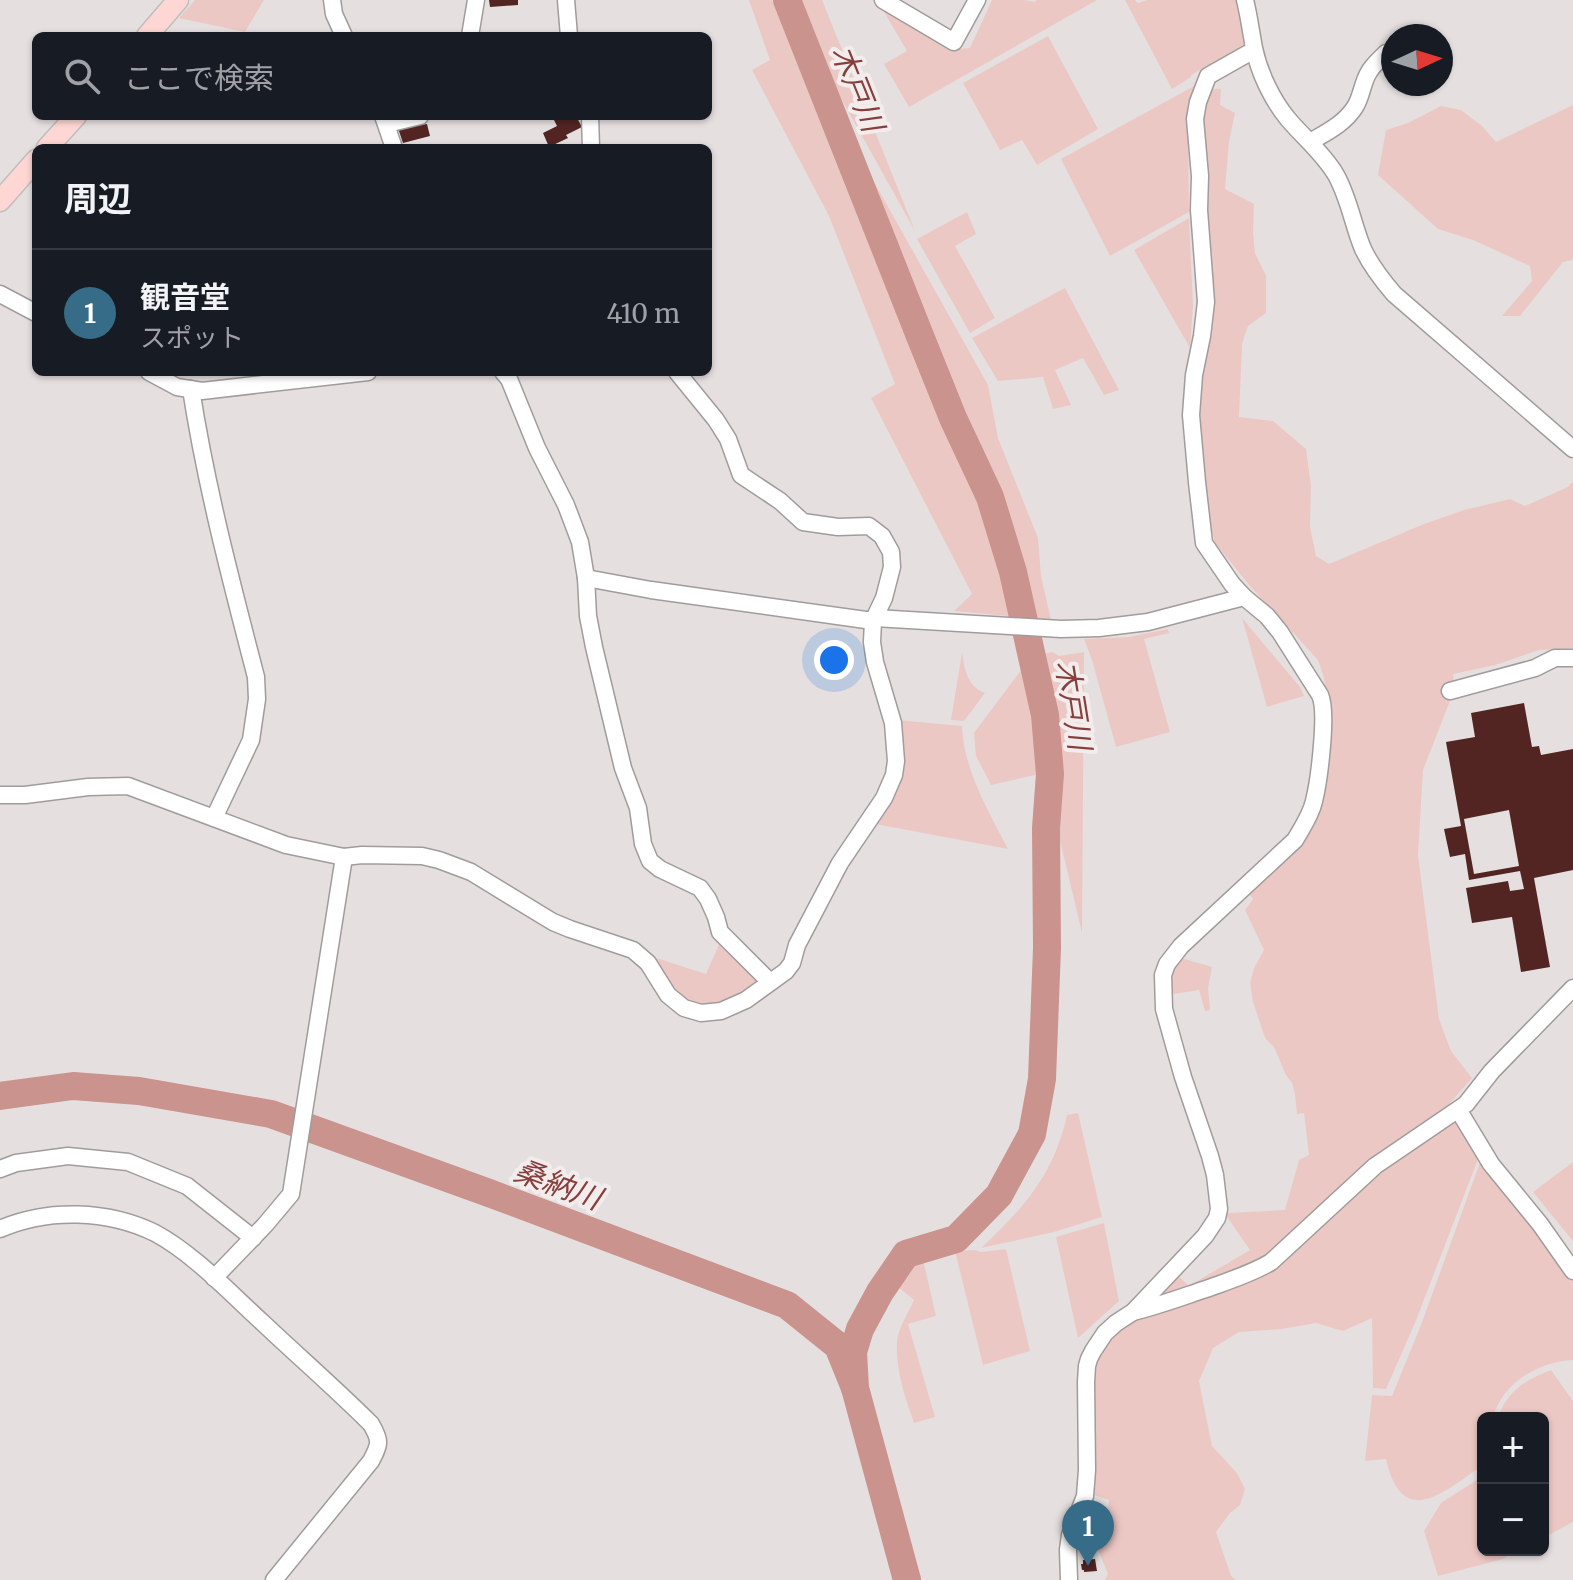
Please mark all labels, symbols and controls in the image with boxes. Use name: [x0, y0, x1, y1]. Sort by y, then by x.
north arrow: [1381, 24, 1453, 96]
search box: [32, 32, 712, 120]
water label: 木戸川: [824, 39, 894, 140]
icon: search: [60, 54, 104, 98]
text: ここで検索: [124, 59, 274, 97]
text: 周辺: [64, 178, 132, 220]
text: 観音堂: [140, 278, 230, 316]
text: 1: [84, 297, 96, 330]
text: 410 m: [606, 297, 680, 330]
text: スポット: [140, 321, 244, 354]
your location: [814, 640, 854, 680]
water label: 木戸川: [1048, 658, 1100, 755]
water label: 桑納川: [509, 1151, 610, 1218]
map controls: [1477, 1412, 1549, 1556]
button: +: [1477, 1412, 1549, 1484]
button: −: [1477, 1484, 1549, 1556]
pin: 1: [1062, 1500, 1114, 1566]

